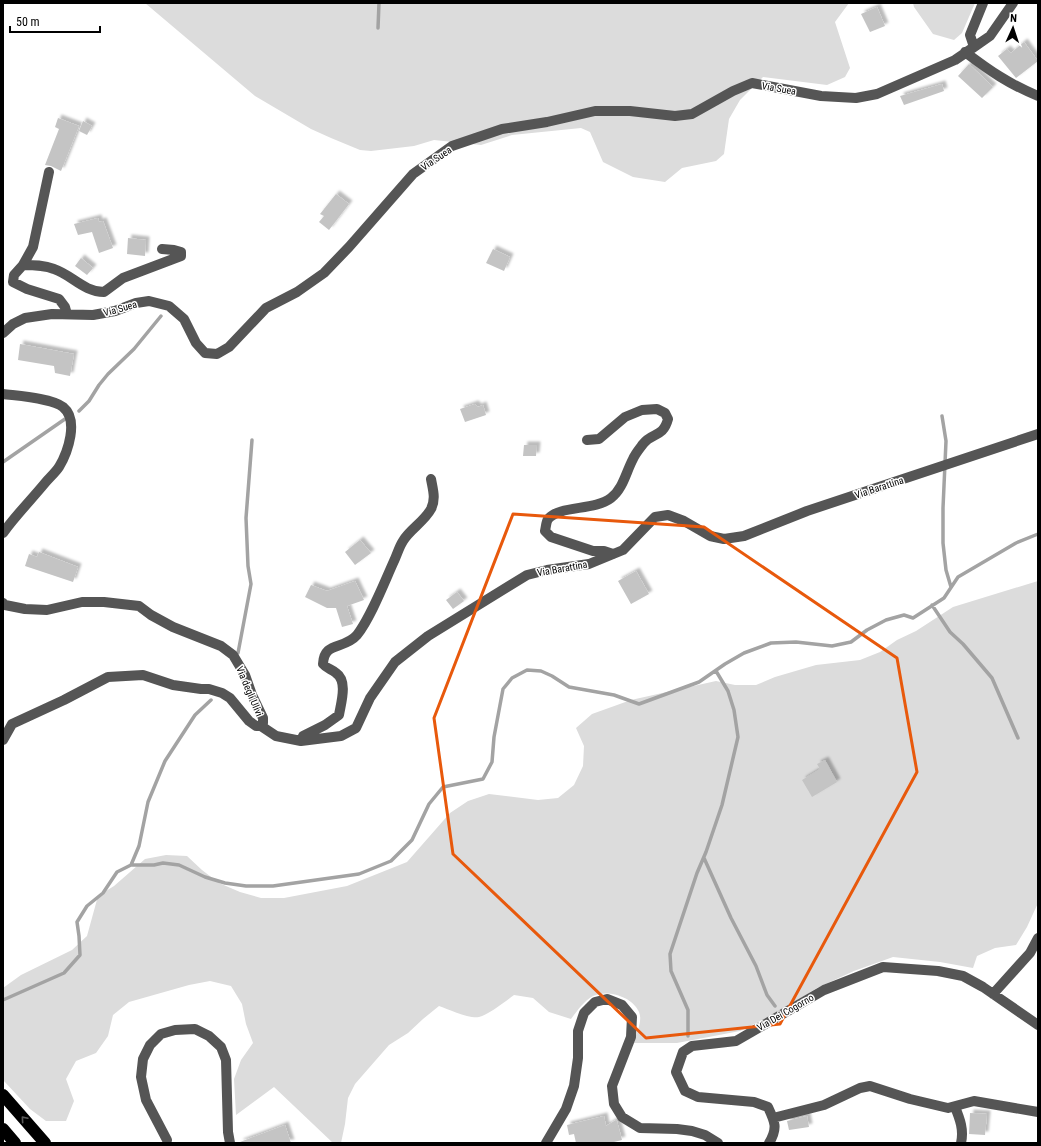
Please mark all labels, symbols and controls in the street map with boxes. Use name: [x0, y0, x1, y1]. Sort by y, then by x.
scale bar: [10, 8, 100, 34]
north arrow: [993, 8, 1033, 48]
text: N: [1010, 12, 1017, 25]
text: 50 m: [16, 15, 40, 29]
street label: Via Suea: [761, 80, 797, 97]
street label: Via Suea: [419, 144, 454, 173]
street label: Via Suea: [102, 298, 138, 319]
street label: Via Barattina: [853, 474, 905, 501]
street label: Via Barattina: [536, 559, 588, 578]
street label: Via degli Ulivi: [234, 665, 265, 718]
street label: Via Dei Cogorno: [755, 992, 816, 1033]
one-way arrow: [21, 1116, 28, 1123]

